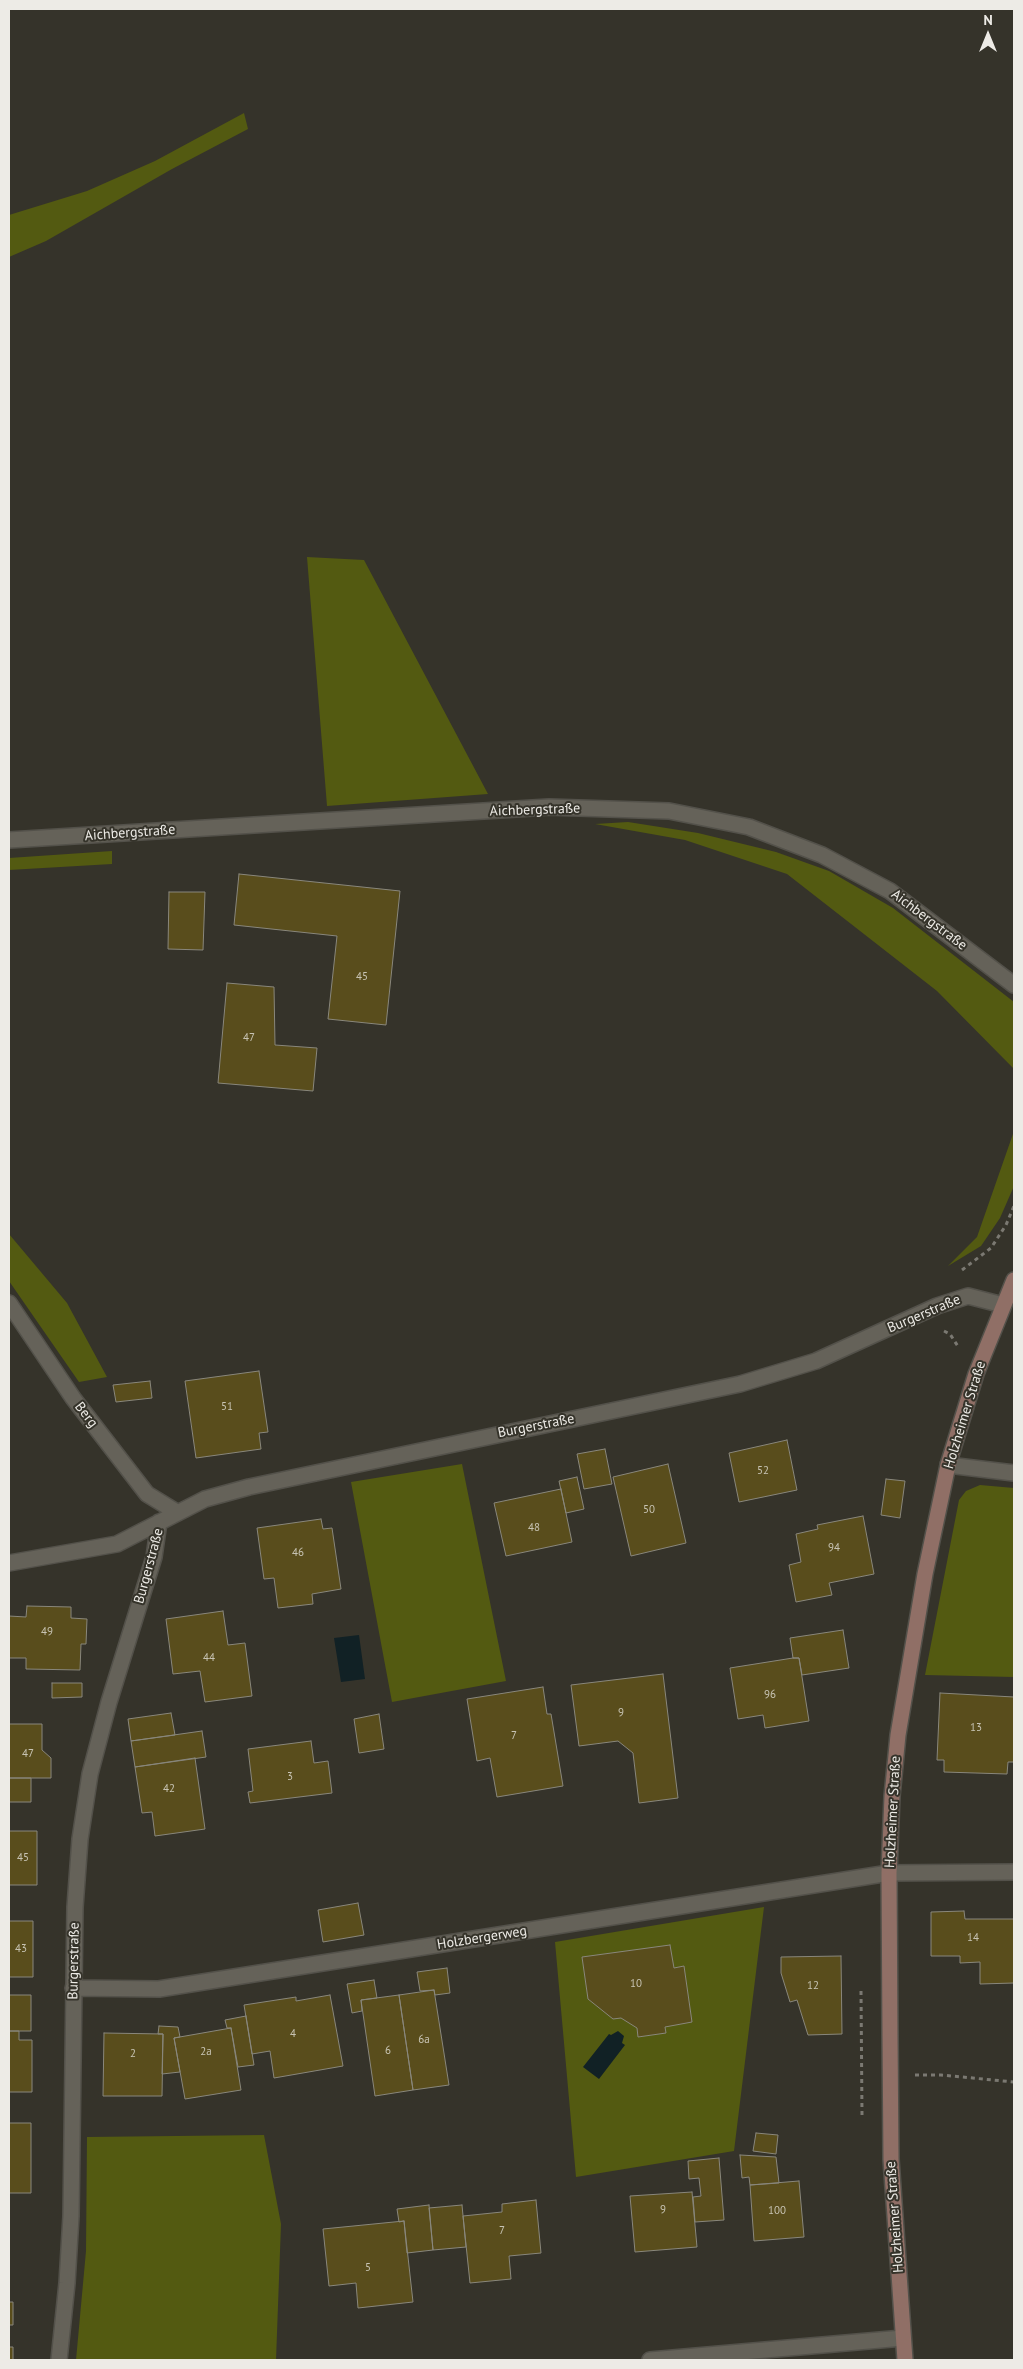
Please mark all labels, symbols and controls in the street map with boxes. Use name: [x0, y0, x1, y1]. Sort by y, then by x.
north arrow: [963, 10, 1013, 60]
text: N: [983, 11, 993, 29]
street label: Aichbergstraße: [489, 800, 581, 820]
street label: Aichbergstraße: [84, 821, 176, 845]
street label: Aichbergstraße: [888, 886, 970, 954]
house number: 45: [356, 970, 368, 984]
house number: 47: [243, 1031, 255, 1045]
street label: Burgerstraße: [885, 1291, 963, 1337]
street label: Holzheimer Straße: [941, 1359, 989, 1471]
street label: Berg: [71, 1399, 101, 1431]
house number: 51: [221, 1400, 233, 1414]
street label: Burgerstraße: [496, 1410, 576, 1442]
house number: 52: [757, 1464, 769, 1478]
house number: 50: [643, 1503, 655, 1517]
house number: 48: [528, 1521, 540, 1535]
street label: Burgerstraße: [131, 1526, 167, 1606]
house number: 94: [828, 1541, 840, 1555]
house number: 46: [292, 1546, 304, 1560]
house number: 49: [41, 1625, 53, 1639]
house number: 44: [203, 1651, 215, 1665]
house number: 96: [764, 1688, 776, 1702]
house number: 9: [618, 1706, 624, 1720]
house number: 13: [970, 1721, 982, 1735]
house number: 7: [511, 1729, 517, 1743]
house number: 47: [22, 1747, 34, 1761]
street label: Holzheimer Straße: [882, 1756, 904, 1868]
house number: 3: [287, 1770, 293, 1784]
house number: 42: [163, 1782, 175, 1796]
house number: 45: [17, 1851, 29, 1865]
street label: Burgerstraße: [65, 1922, 83, 2000]
street label: Holzbergerweg: [436, 1923, 528, 1953]
house number: 14: [967, 1931, 979, 1945]
house number: 43: [15, 1942, 27, 1956]
house number: 10: [630, 1977, 642, 1991]
house number: 12: [807, 1979, 819, 1993]
house number: 4: [290, 2027, 296, 2041]
house number: 6a: [418, 2033, 430, 2047]
house number: 6: [385, 2044, 391, 2058]
house number: 2a: [200, 2045, 212, 2059]
house number: 2: [130, 2047, 136, 2061]
street label: Holzheimer Straße: [883, 2161, 907, 2273]
house number: 9: [660, 2203, 666, 2217]
house number: 100: [768, 2204, 786, 2218]
house number: 7: [499, 2224, 505, 2238]
house number: 5: [365, 2261, 371, 2275]

